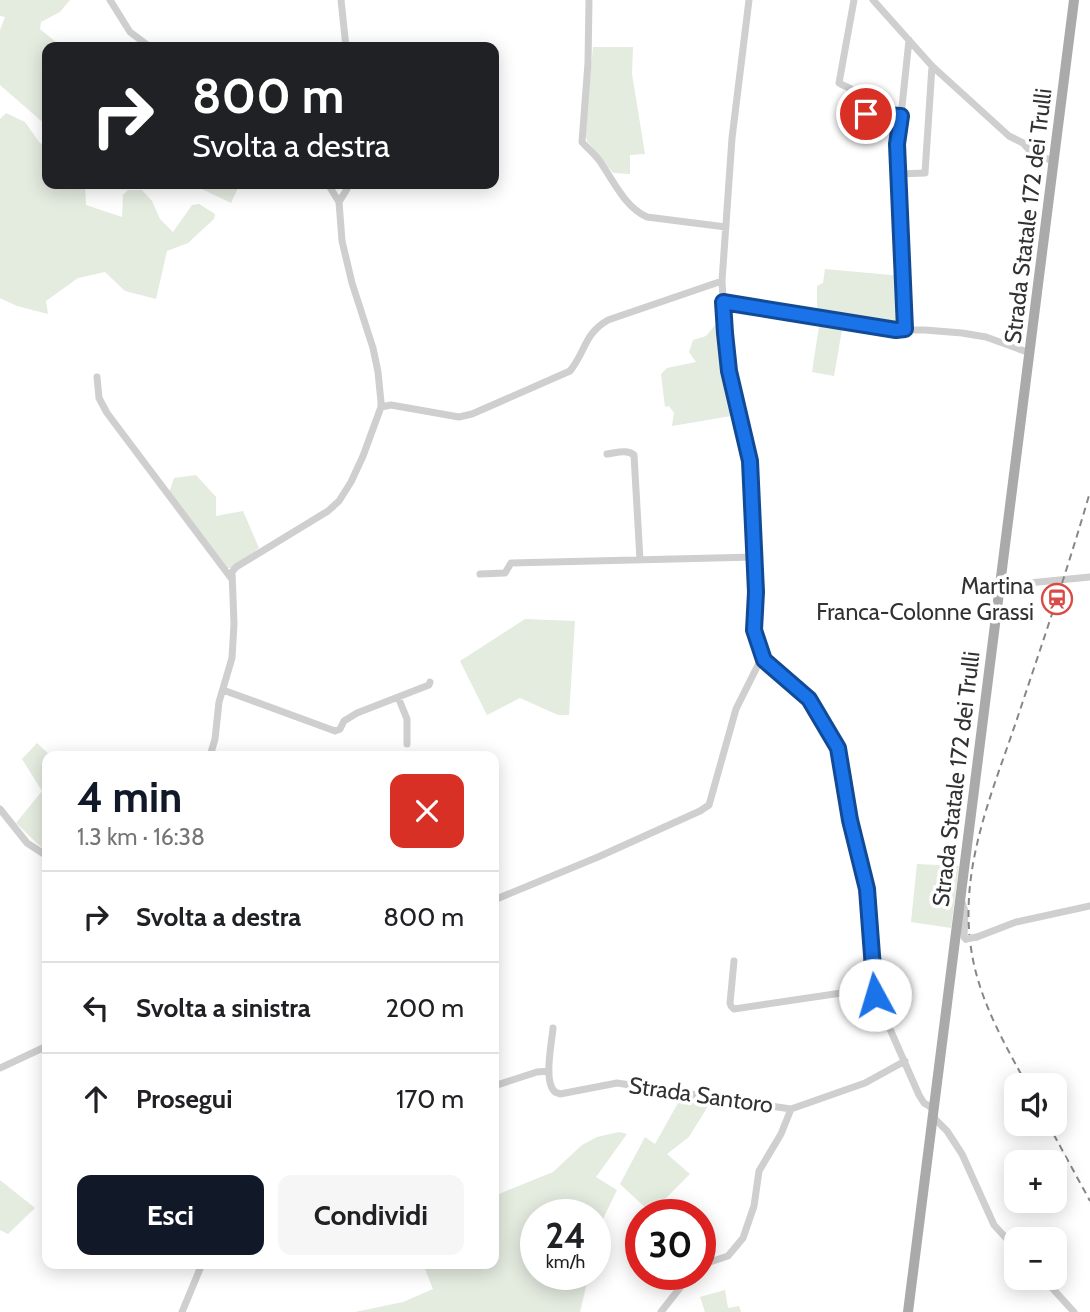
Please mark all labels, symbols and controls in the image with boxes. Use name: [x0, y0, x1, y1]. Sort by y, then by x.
text: 800 m: [192, 66, 344, 125]
icon: right: [77, 70, 168, 161]
pin: [836, 84, 896, 144]
street label: Strada Statale 172 dei Trulli: [998, 87, 1058, 345]
icon: arrive: [847, 95, 885, 133]
text: Svolta a destra: [192, 126, 390, 165]
place label: Martina Franca-Colonne Grassi: [816, 572, 1034, 626]
station icon: Martina Franca-Colonne Grassi: [1040, 582, 1074, 616]
street label: Strada Statale 172 dei Trulli: [926, 650, 986, 908]
text: 4 min: [77, 771, 182, 823]
button: close: [390, 774, 464, 848]
text: 1.3 km · 16:38: [77, 823, 205, 851]
icon: right: [77, 898, 115, 936]
text: Svolta a destra: [136, 901, 301, 933]
text: 800 m: [383, 901, 464, 933]
position arrow: [838, 958, 912, 1032]
icon: left: [77, 989, 115, 1027]
text: Svolta a sinistra: [136, 992, 311, 1024]
text: 200 m: [385, 992, 464, 1024]
street label: Strada Santoro: [627, 1071, 775, 1119]
map controls: [1004, 1073, 1067, 1290]
button: sound: [1004, 1073, 1067, 1136]
icon: ahead: [77, 1080, 115, 1118]
text: Prosegui: [136, 1083, 232, 1115]
text: 170 m: [396, 1083, 464, 1115]
button: +: [1004, 1150, 1067, 1213]
button: Esci: [77, 1175, 264, 1255]
button: Condividi: [278, 1175, 464, 1255]
speed limit sign: 30: [625, 1199, 716, 1290]
text: 24: [545, 1214, 586, 1257]
button: −: [1004, 1227, 1067, 1290]
text: km/h: [546, 1251, 585, 1273]

